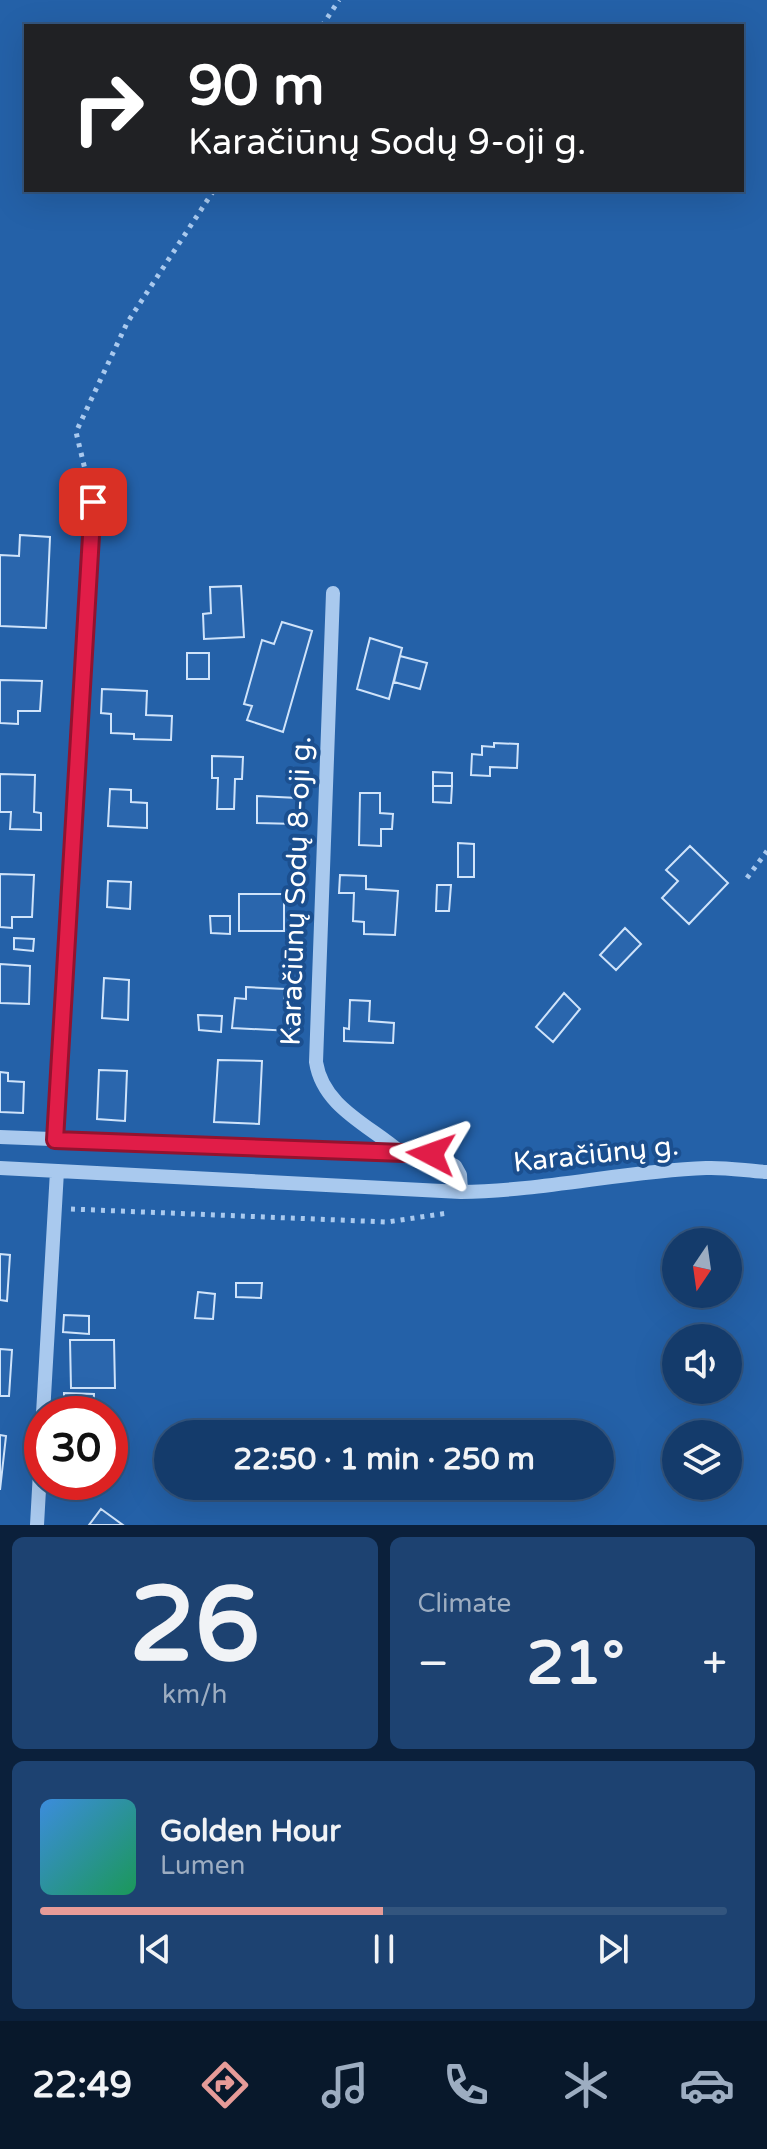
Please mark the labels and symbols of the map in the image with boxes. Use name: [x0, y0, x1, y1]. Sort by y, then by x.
pin: [59, 468, 127, 536]
street label: Karačiūnų Sodų 8-oji g.: [274, 736, 318, 1046]
position arrow: [389, 1112, 473, 1196]
street label: Karačiūnų g.: [512, 1128, 680, 1180]
north arrow: [662, 1228, 742, 1308]
speed limit sign: 30: [24, 1396, 128, 1500]

